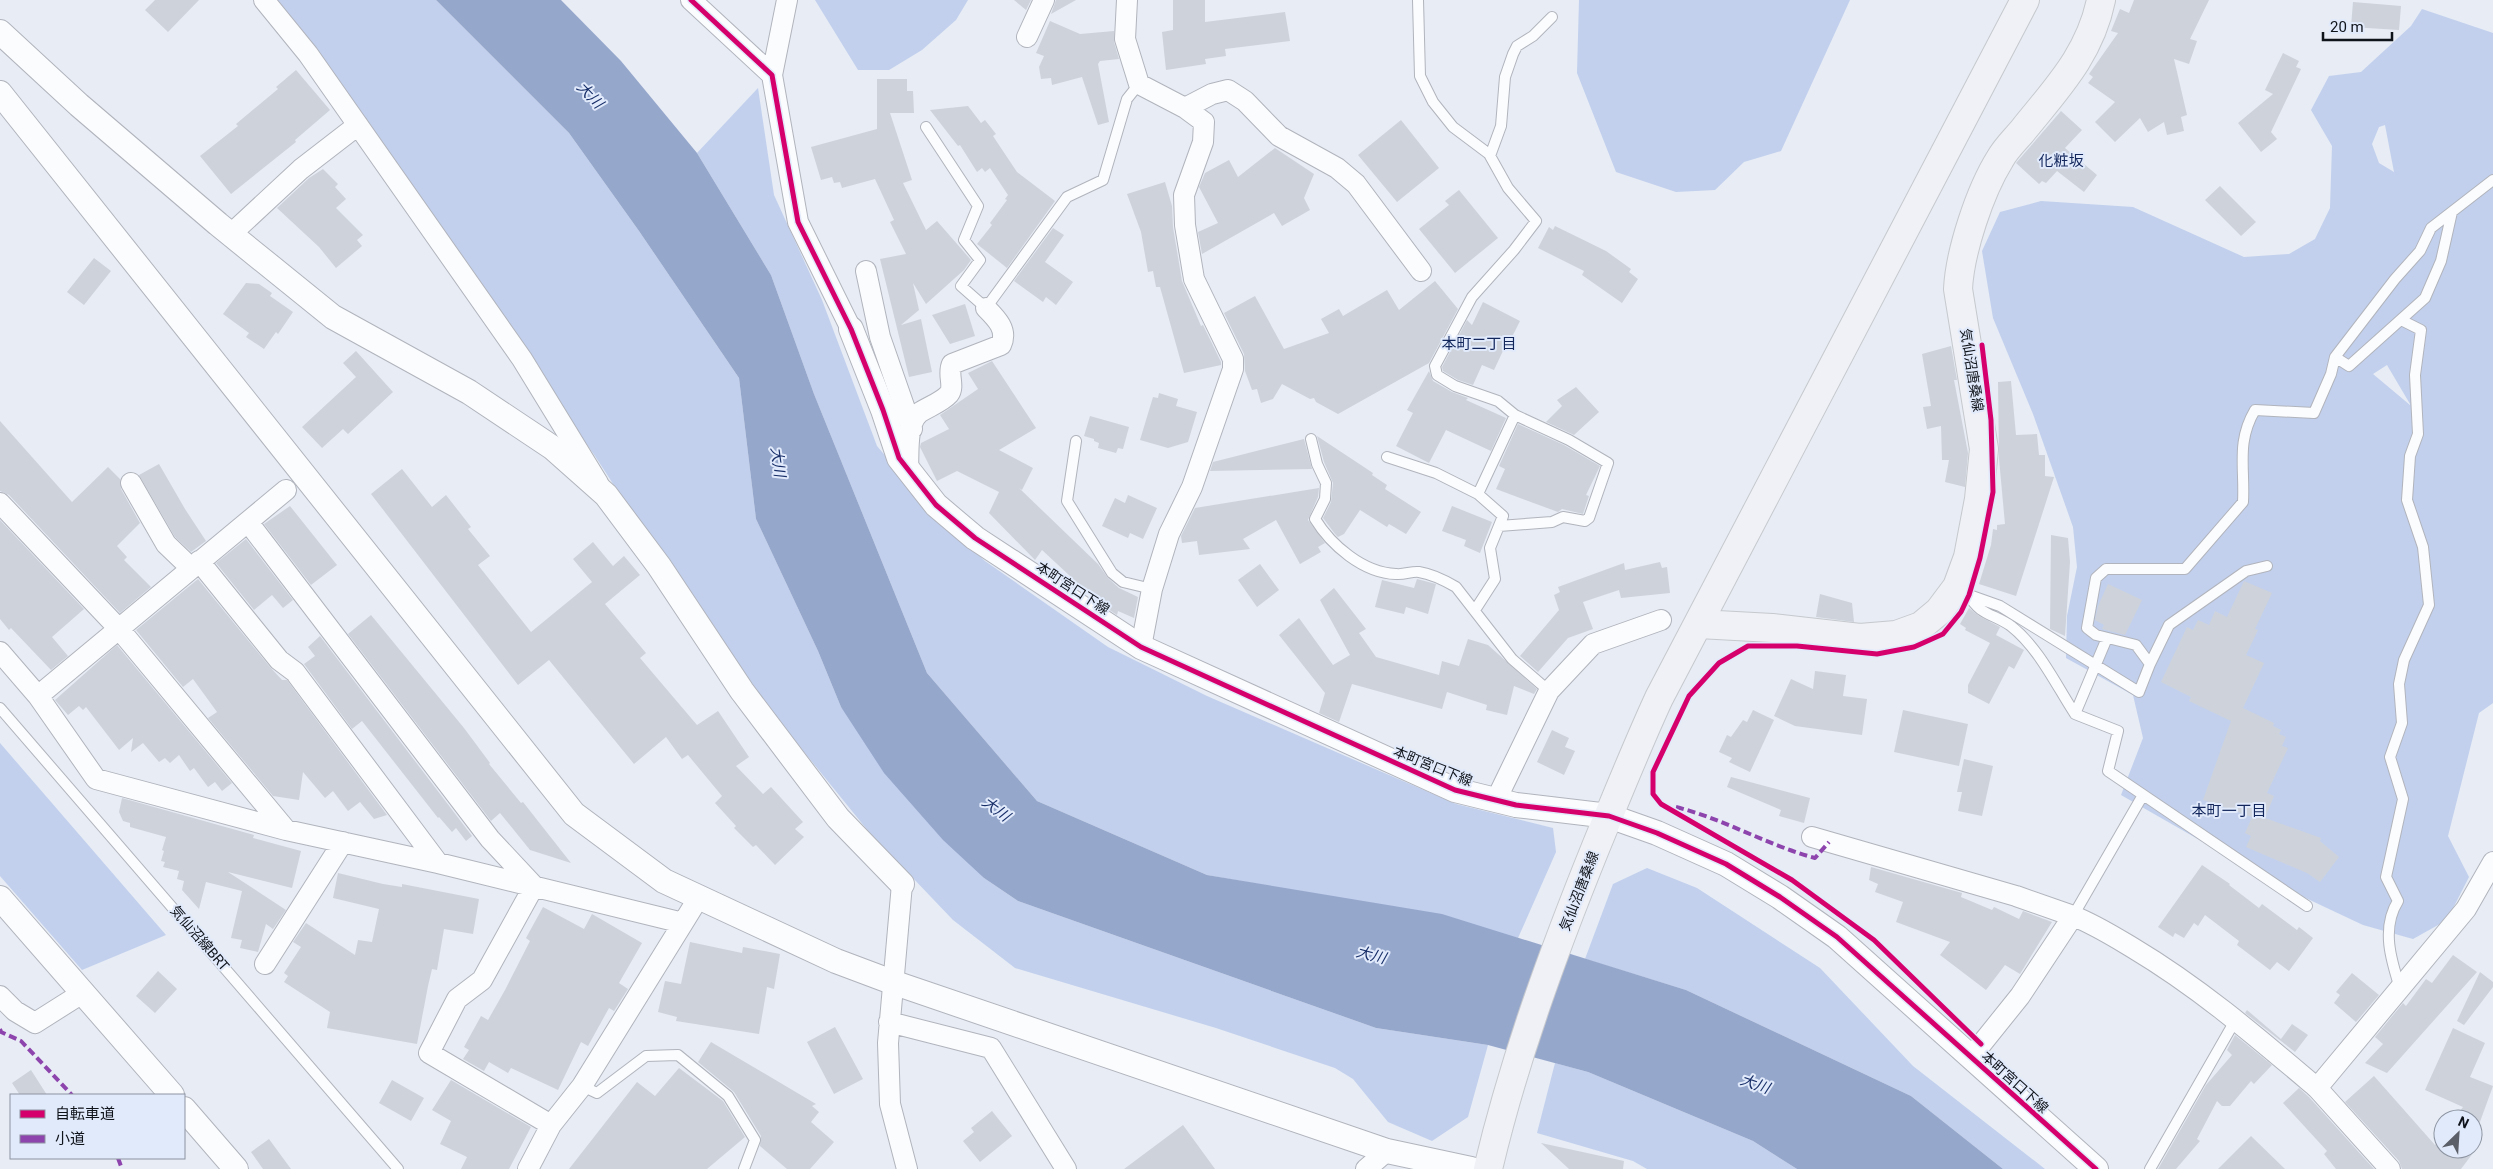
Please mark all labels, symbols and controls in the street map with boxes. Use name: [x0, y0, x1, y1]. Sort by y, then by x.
scale bar: [2323, 10, 2392, 42]
text: 20 m: [2330, 18, 2364, 36]
water label: 大川: [573, 78, 608, 113]
district label: 化粧坂: [2038, 152, 2084, 170]
street label: 気仙沼唐桑線: [1958, 327, 1986, 413]
district label: 本町二丁目: [1441, 335, 1517, 353]
water label: 大川: [767, 446, 789, 480]
street label: 本町宮口下線: [1033, 558, 1113, 618]
street label: 本町宮口下線: [1391, 743, 1475, 789]
water label: 大川: [979, 793, 1015, 826]
district label: 本町一丁目: [2191, 802, 2267, 820]
street label: 気仙沼唐桑線: [1556, 849, 1602, 933]
street label: 気仙沼線BRT: [167, 902, 233, 974]
water label: 大川: [1354, 942, 1390, 968]
street label: 本町宮口下線: [1978, 1048, 2052, 1116]
water label: 大川: [1738, 1071, 1774, 1098]
legend: [10, 1094, 185, 1159]
text: 自転車道: [55, 1105, 115, 1123]
north arrow: [2433, 1109, 2483, 1159]
text: N: [2456, 1113, 2471, 1132]
text: 小道: [55, 1130, 85, 1148]

